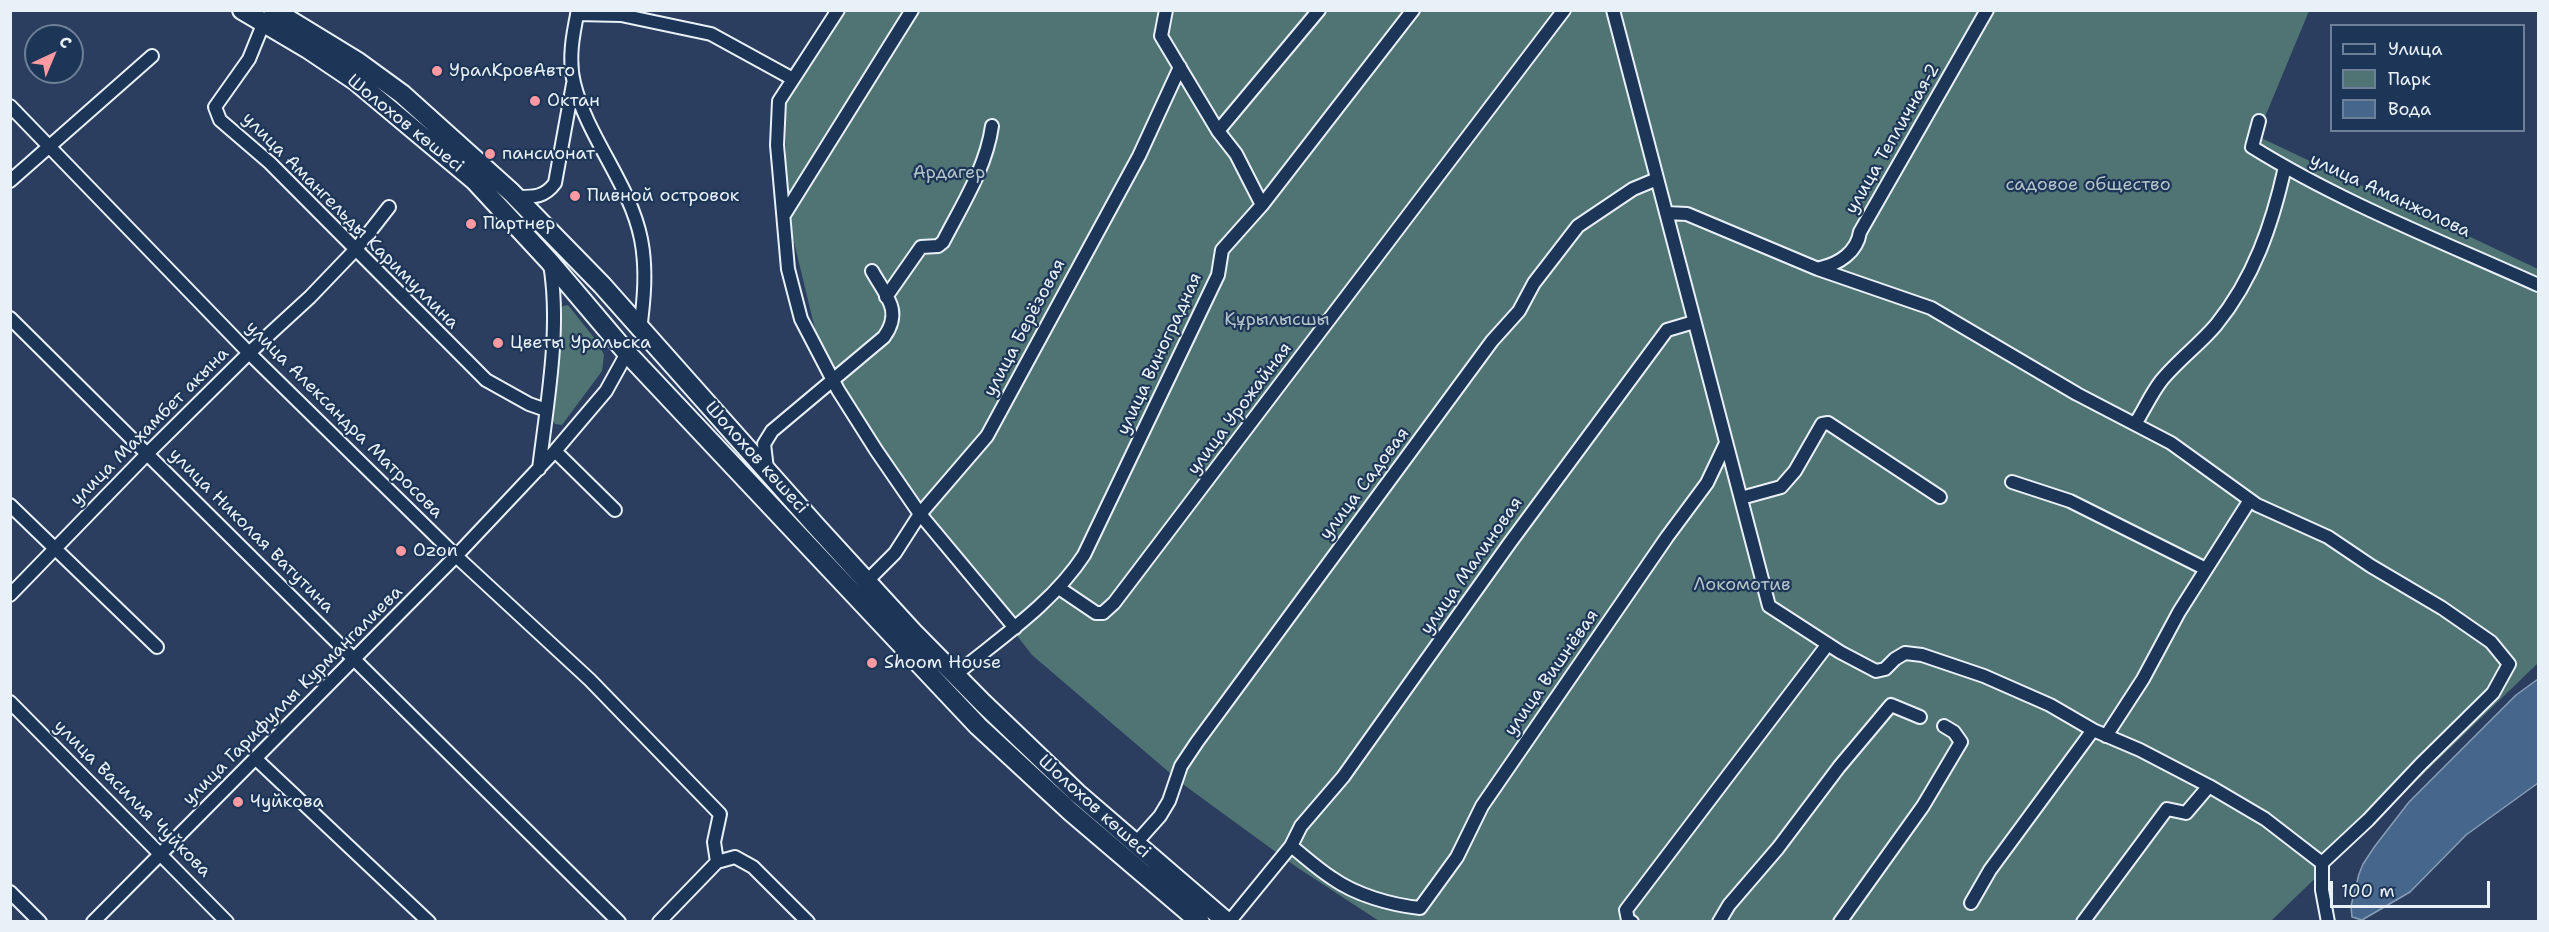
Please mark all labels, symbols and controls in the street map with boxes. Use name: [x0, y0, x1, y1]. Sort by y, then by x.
north arrow: [24, 24, 84, 84]
legend: [2330, 24, 2525, 132]
text: С: [55, 31, 76, 53]
text: Улица: [2388, 37, 2442, 61]
place label: УралКровАвто: [449, 60, 575, 82]
street label: улица Тепличная-2: [1841, 60, 1945, 218]
marker: УралКровАвто: [430, 64, 444, 78]
text: Парк: [2388, 67, 2431, 91]
street label: Шолохов көшесі: [342, 70, 468, 178]
place label: Октан: [547, 90, 600, 112]
marker: Октан: [528, 94, 542, 108]
text: Вода: [2388, 97, 2431, 121]
street label: улица Амангельды Каримуллина: [237, 108, 463, 334]
place label: пансионат: [502, 143, 595, 165]
marker: пансионат: [483, 147, 497, 161]
street label: улица Аманжолова: [2306, 149, 2474, 243]
park label: Ардагер: [913, 162, 985, 184]
park label: садовое общество: [2005, 174, 2171, 196]
place label: Пивной островок: [587, 185, 739, 207]
marker: Пивной островок: [568, 189, 582, 203]
place label: Партнер: [483, 213, 555, 235]
marker: Партнер: [464, 217, 478, 231]
street label: улица Берёзовая: [980, 255, 1070, 401]
street label: улица Виноградная: [1113, 269, 1207, 439]
park label: Құрылысшы: [1224, 309, 1330, 331]
street label: улица Александра Матросова: [241, 317, 447, 523]
place label: Цветы Уральска: [510, 332, 651, 354]
marker: Цветы Уральска: [491, 336, 505, 350]
street label: улица Урожайная: [1183, 339, 1297, 479]
street label: улица Махамбет акына: [66, 343, 234, 511]
street label: Шолохов көшесі: [700, 397, 812, 519]
street label: улица Садовая: [1316, 423, 1414, 545]
street label: улица Николая Ватутина: [164, 444, 338, 618]
street label: улица Малиновая: [1416, 493, 1528, 639]
place label: Ozon: [413, 540, 458, 562]
marker: Ozon: [394, 544, 408, 558]
park label: Локомотив: [1693, 574, 1791, 596]
street label: улица Гарифуллы Курмангалиева: [179, 582, 407, 810]
street label: улица Вишнёвая: [1500, 605, 1604, 741]
place label: Shoom House: [884, 652, 1001, 674]
marker: Shoom House: [865, 656, 879, 670]
street label: улица Василия Чуйкова: [49, 716, 215, 882]
street label: Шолохов көшесі: [1033, 751, 1155, 863]
place label: Чуйкова: [250, 791, 324, 813]
marker: Чуйкова: [231, 795, 245, 809]
scale bar: [2333, 869, 2494, 907]
text: 100 m: [2341, 879, 2395, 903]

